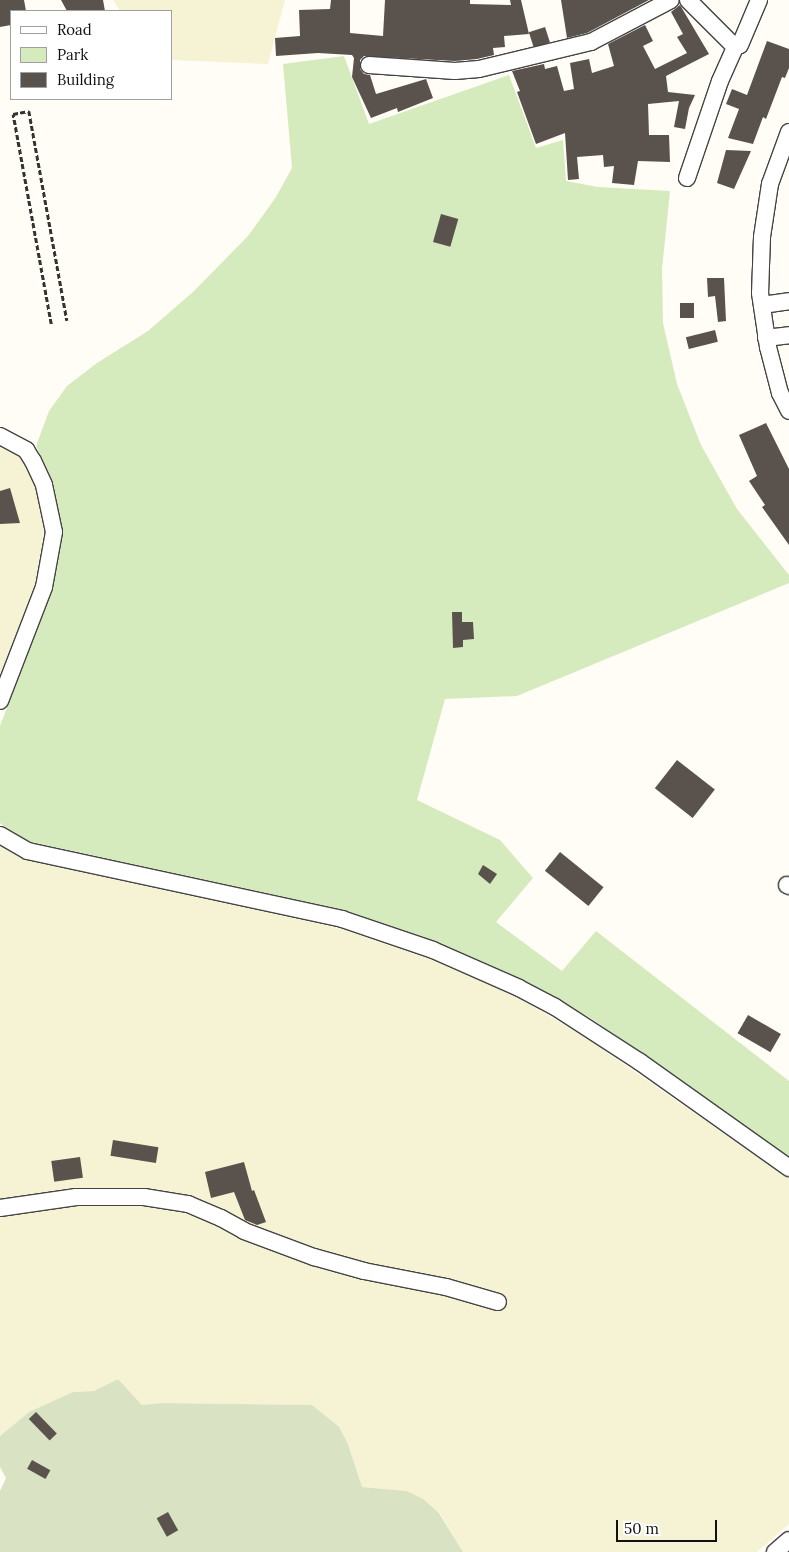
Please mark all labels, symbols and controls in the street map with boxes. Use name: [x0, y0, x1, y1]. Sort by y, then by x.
legend: [10, 10, 172, 100]
text: Road: [57, 20, 92, 39]
text: Park: [57, 45, 88, 64]
text: Building: [57, 70, 114, 89]
scale bar: [619, 1510, 720, 1542]
text: 50 m: [624, 1519, 659, 1538]

